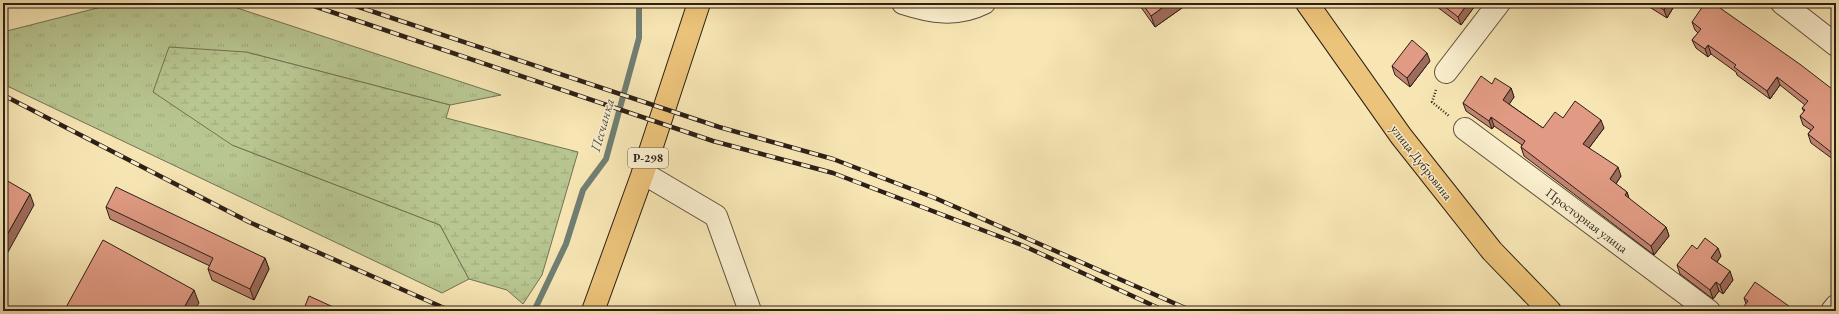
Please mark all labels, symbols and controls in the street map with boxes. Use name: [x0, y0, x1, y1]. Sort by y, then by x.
water label: Песчанка: [586, 96, 618, 155]
street label: улица Дубровина: [1387, 121, 1457, 204]
road number: Р-298: [628, 148, 668, 168]
street label: Просторная улица: [1542, 184, 1632, 257]

